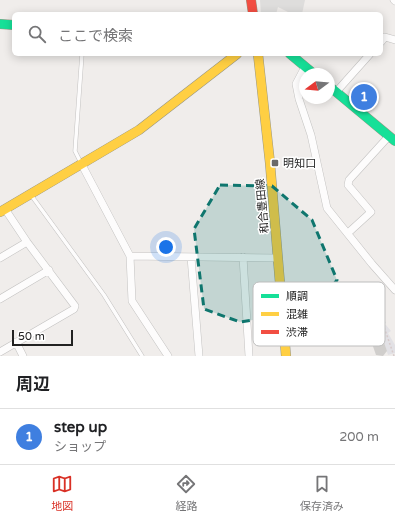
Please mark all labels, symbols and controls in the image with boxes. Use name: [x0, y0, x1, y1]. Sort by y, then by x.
search box: [12, 12, 383, 56]
icon: search: [26, 23, 48, 45]
text: ここで検索: [58, 27, 133, 45]
north arrow: [299, 68, 335, 104]
pin: 1: [351, 82, 377, 112]
place label: 明知口: [283, 157, 316, 170]
marker: 明知口: [270, 158, 280, 168]
street label: 和合豊田線: [254, 178, 271, 234]
your location: [156, 237, 176, 257]
legend: [253, 282, 385, 346]
text: 順調: [286, 290, 308, 303]
text: 混雑: [286, 308, 308, 321]
text: 渋滞: [286, 326, 308, 339]
scale bar: [12, 328, 73, 347]
text: 50 m: [18, 330, 45, 343]
text: 周辺: [16, 374, 50, 395]
text: step up: [54, 418, 107, 436]
text: 1: [25, 429, 33, 445]
text: 200 m: [339, 429, 379, 445]
text: ショップ: [54, 439, 106, 455]
tab: 地図: [51, 473, 73, 513]
tab: 経路: [175, 473, 197, 513]
tab: 保存済み: [300, 473, 344, 513]

